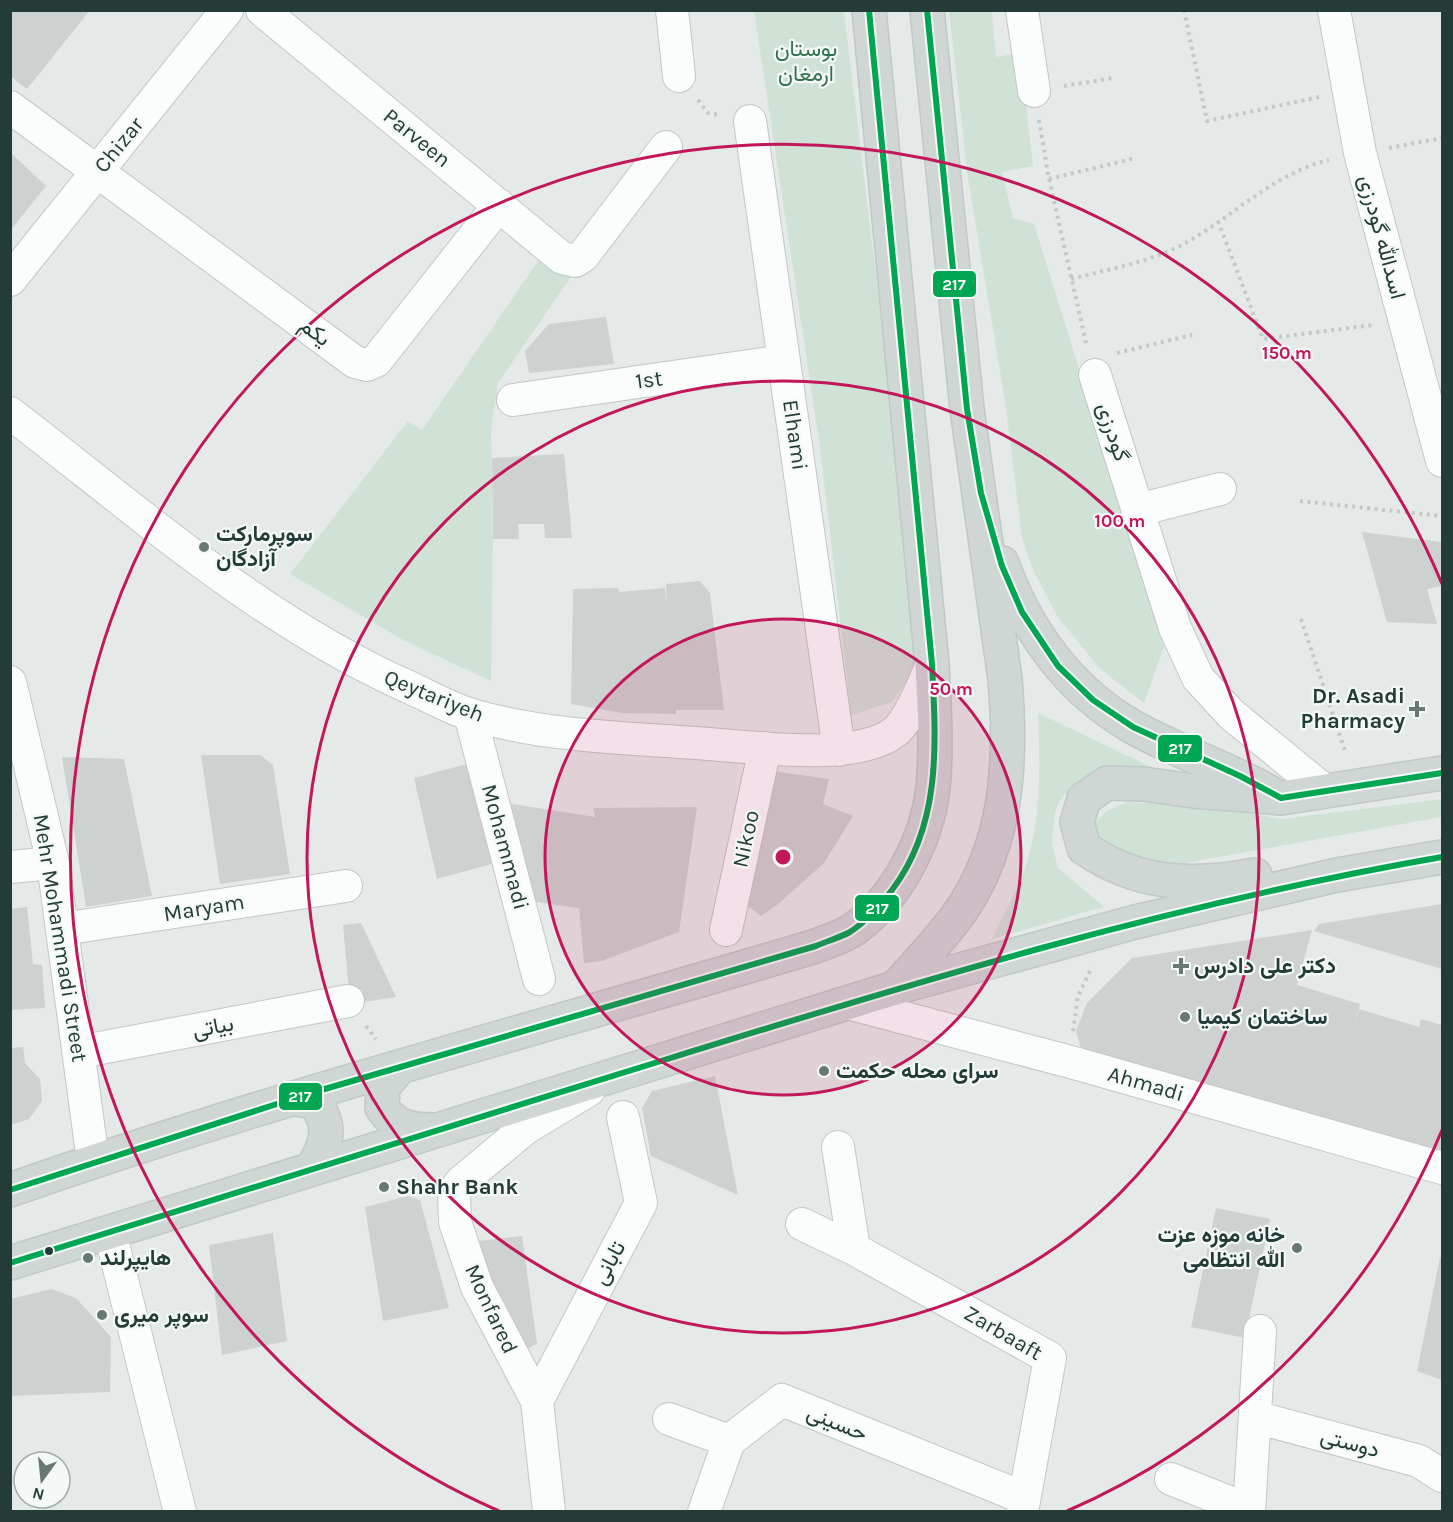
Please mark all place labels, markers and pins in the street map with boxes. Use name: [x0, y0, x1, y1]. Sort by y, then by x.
place label: سوپرمارکت آزادگان: [216, 521, 313, 572]
marker: سوپرمارکت آزادگان: [197, 540, 211, 554]
place label: Dr. Asadi Pharmacy: [1301, 683, 1405, 734]
marker: Dr. Asadi Pharmacy: [1410, 702, 1424, 716]
centre of rings: [773, 847, 793, 867]
place label: دکتر علی دادرس: [1194, 953, 1336, 979]
marker: دکتر علی دادرس: [1172, 957, 1190, 975]
place label: ساختمان کیمیا: [1197, 1004, 1328, 1030]
marker: ساختمان کیمیا: [1178, 1010, 1192, 1024]
place label: سرای محله حکمت: [836, 1058, 999, 1084]
marker: سرای محله حکمت: [817, 1064, 831, 1078]
place label: Shahr Bank: [396, 1174, 518, 1200]
marker: Shahr Bank: [377, 1180, 391, 1194]
place label: خانه موزه عزت الله انتظامی: [1157, 1222, 1285, 1273]
marker: خانه موزه عزت الله انتظامی: [1290, 1241, 1304, 1255]
unlabelled marker: [43, 1245, 55, 1257]
place label: هایپرلند: [100, 1245, 171, 1273]
marker: هایپرلند: [81, 1251, 95, 1265]
place label: سوپر میری: [114, 1302, 209, 1330]
marker: سوپر میری: [95, 1308, 109, 1322]

